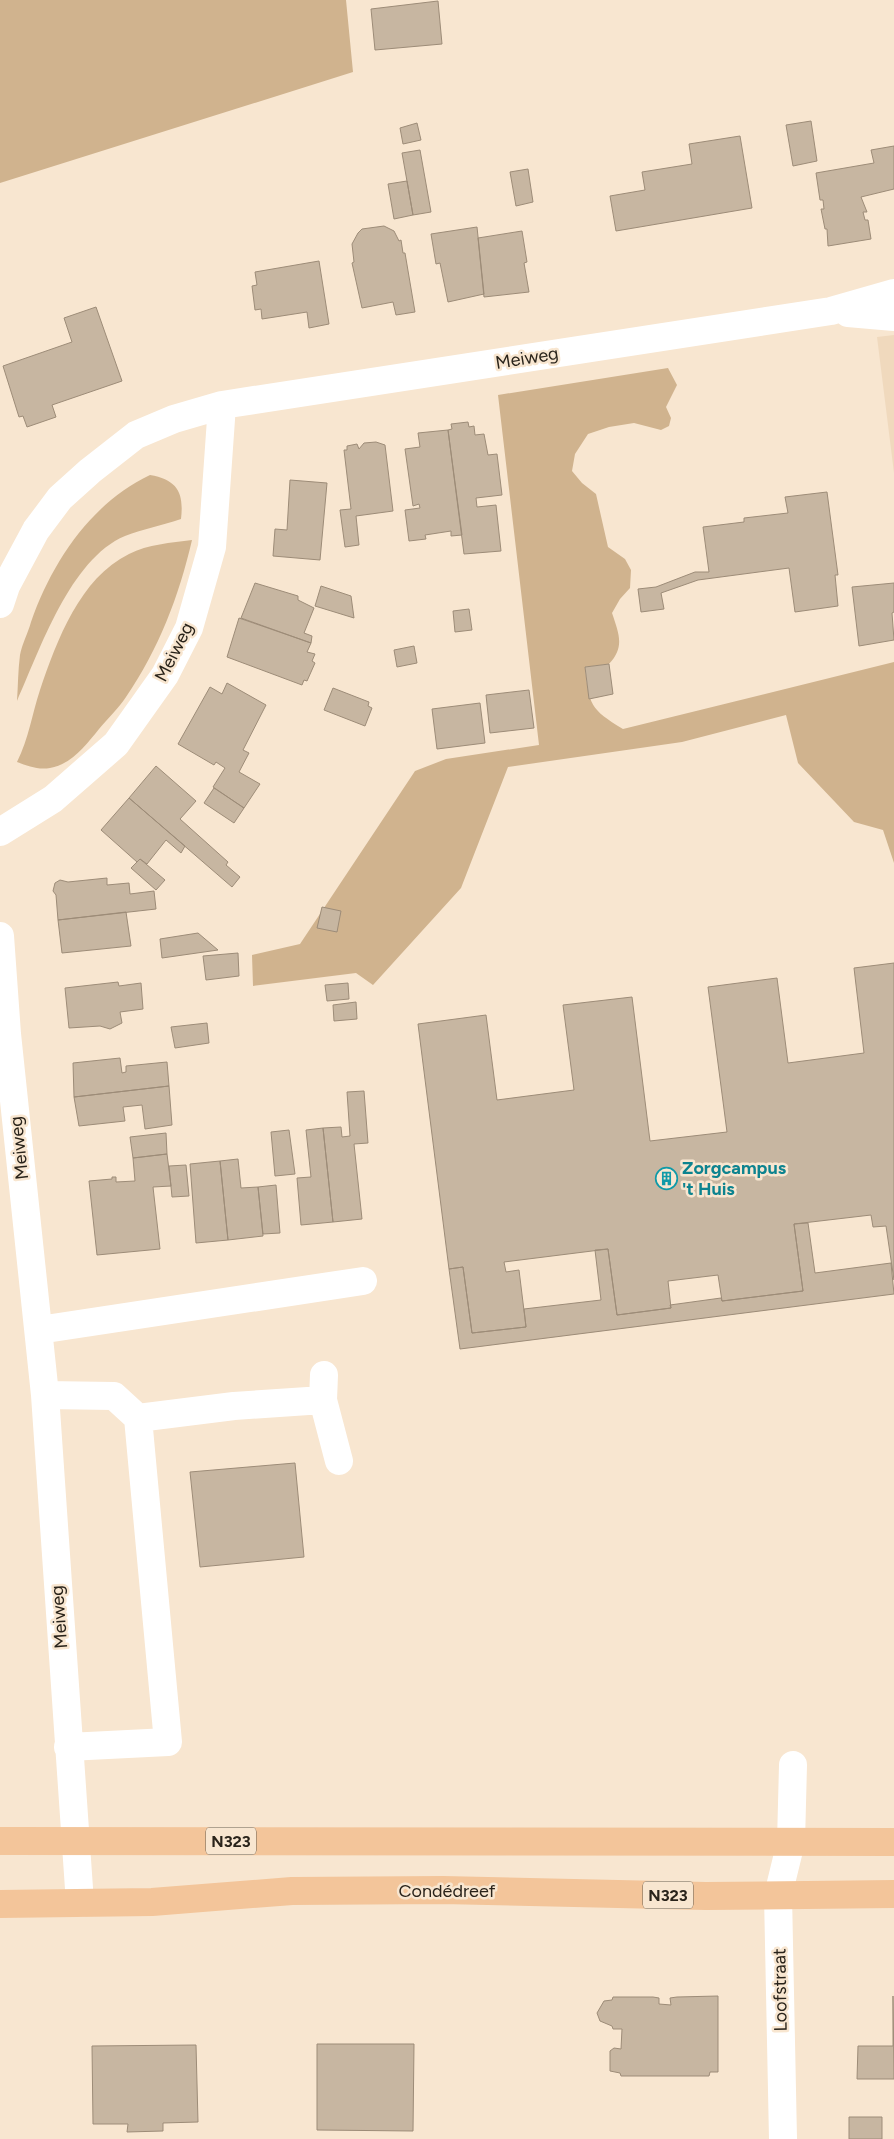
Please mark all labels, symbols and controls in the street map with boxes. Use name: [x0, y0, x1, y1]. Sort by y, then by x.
street label: Meiweg: [494, 342, 560, 374]
street label: Meiweg: [150, 619, 198, 685]
street label: Meiweg: [5, 1115, 33, 1181]
place label: Zorgcampus 't Huis: [682, 1157, 787, 1200]
building icon: Zorgcampus 't Huis: [654, 1166, 678, 1190]
street label: Meiweg: [46, 1585, 72, 1649]
road number: N323: [206, 1828, 256, 1854]
street label: Condédreef: [399, 1880, 496, 1902]
road number: N323: [643, 1882, 693, 1908]
street label: Loofstraat: [768, 1948, 792, 2032]

